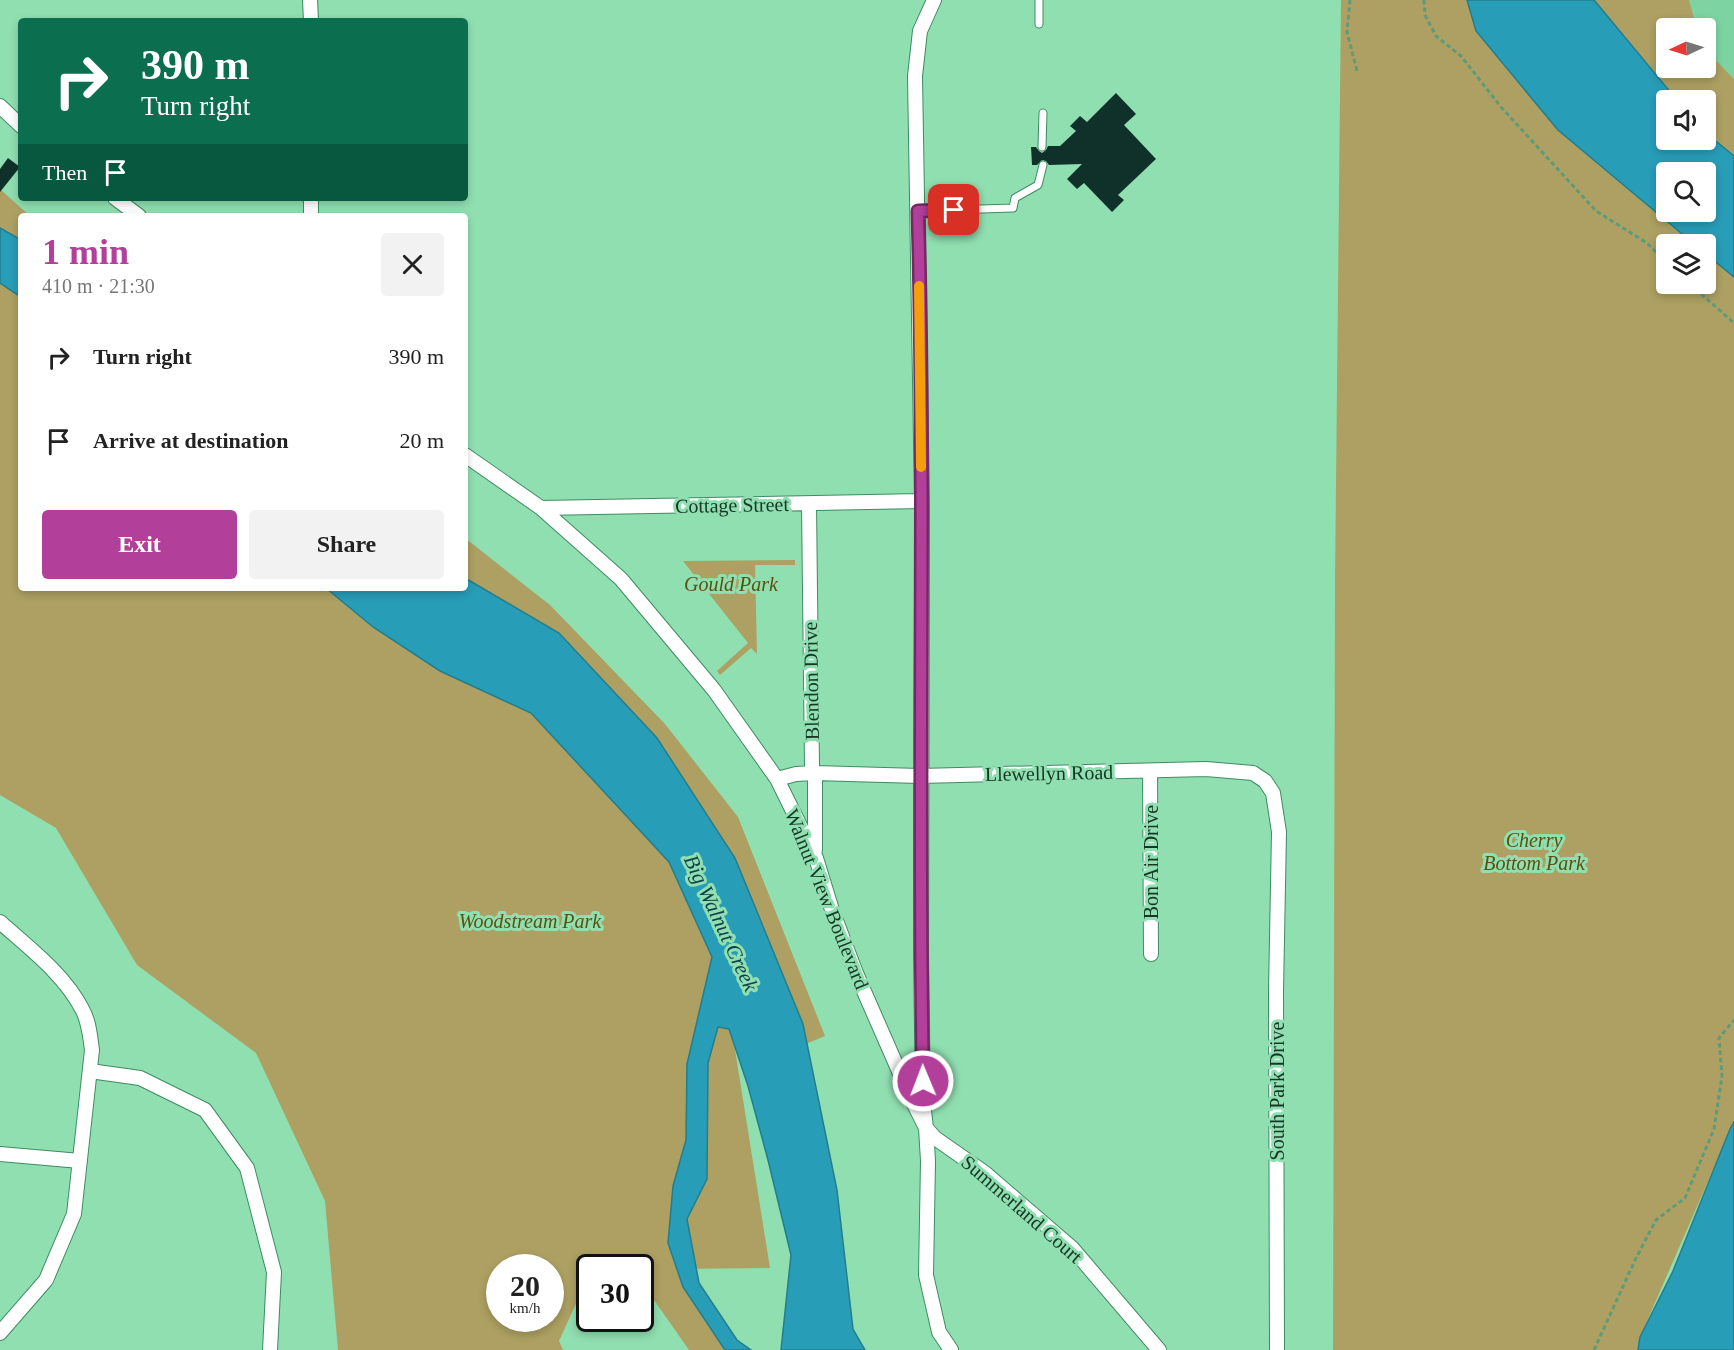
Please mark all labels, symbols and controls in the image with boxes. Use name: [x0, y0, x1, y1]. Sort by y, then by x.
north arrow: [1656, 18, 1716, 78]
map controls: [1656, 18, 1716, 294]
icon: right: [42, 42, 120, 120]
text: 390 m: [141, 42, 250, 88]
button: sound: [1656, 90, 1716, 150]
text: Turn right: [141, 91, 250, 121]
icon: arrive: [99, 156, 132, 189]
text: Then: [42, 160, 87, 185]
button: search: [1656, 162, 1716, 222]
pin: [928, 184, 979, 235]
icon: arrive: [937, 193, 970, 226]
text: 1 min: [42, 232, 129, 272]
button: close: [381, 233, 444, 296]
button: layers: [1656, 234, 1716, 294]
text: 410 m · 21:30: [42, 275, 155, 297]
icon: right: [42, 341, 75, 374]
text: Turn right: [93, 344, 192, 369]
text: 390 m: [388, 344, 444, 369]
icon: arrive: [42, 425, 75, 458]
text: Arrive at destination: [93, 428, 289, 453]
text: 20 m: [399, 428, 444, 453]
street label: Cottage Street: [675, 493, 790, 518]
button: Exit: [42, 510, 237, 579]
button: Share: [249, 510, 444, 579]
park label: Gould Park: [684, 573, 779, 595]
street label: Blendon Drive: [799, 622, 823, 740]
street label: Llewellyn Road: [985, 761, 1113, 786]
street label: Bon Air Drive: [1140, 805, 1162, 919]
street label: Walnut View Boulevard: [781, 806, 873, 992]
park label: Cherry Bottom Park: [1483, 829, 1586, 874]
water label: Big Walnut Creek: [679, 851, 763, 996]
park label: Woodstream Park: [459, 910, 602, 932]
street label: South Park Drive: [1266, 1021, 1288, 1160]
position arrow: [891, 1049, 955, 1113]
street label: Summerland Court: [957, 1151, 1087, 1268]
speed limit sign: 30: [576, 1254, 654, 1332]
text: 20: [510, 1269, 540, 1302]
text: km/h: [510, 1300, 540, 1316]

